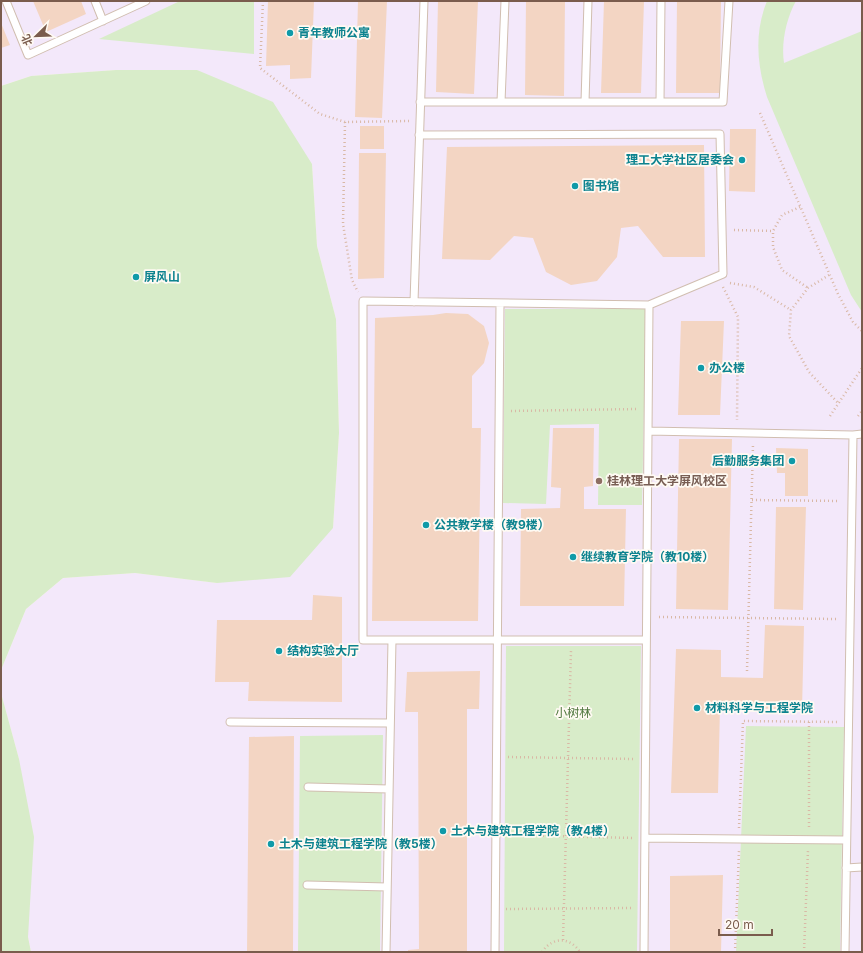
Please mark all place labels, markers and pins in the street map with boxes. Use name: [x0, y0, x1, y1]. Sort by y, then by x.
place label: 青年教师公寓: [298, 25, 370, 40]
marker: 青年教师公寓: [285, 28, 295, 38]
place label: 理工大学社区居委会: [626, 152, 734, 167]
marker: 理工大学社区居委会: [737, 155, 747, 165]
place label: 图书馆: [583, 178, 619, 193]
marker: 图书馆: [570, 181, 580, 191]
place label: 屏风山: [144, 269, 180, 284]
marker: 屏风山: [131, 272, 141, 282]
place label: 办公楼: [709, 360, 745, 375]
marker: 办公楼: [696, 363, 706, 373]
place label: 后勤服务集团: [712, 453, 784, 468]
marker: 后勤服务集团: [787, 456, 797, 466]
place label: 桂林理工大学屏风校区: [607, 473, 727, 488]
marker: 桂林理工大学屏风校区: [594, 476, 604, 486]
place label: 公共教学楼（教9楼）: [434, 517, 550, 532]
marker: 公共教学楼（教9楼）: [421, 520, 431, 530]
place label: 继续教育学院（教10楼）: [581, 549, 714, 564]
marker: 继续教育学院（教10楼）: [568, 552, 578, 562]
place label: 结构实验大厅: [287, 643, 359, 658]
marker: 结构实验大厅: [274, 646, 284, 656]
place label: 材料科学与工程学院: [705, 700, 813, 715]
marker: 材料科学与工程学院: [692, 703, 702, 713]
place label: 土木与建筑工程学院（教4楼）: [451, 823, 615, 838]
marker: 土木与建筑工程学院（教4楼）: [438, 826, 448, 836]
place label: 土木与建筑工程学院（教5楼）: [279, 836, 443, 851]
marker: 土木与建筑工程学院（教5楼）: [266, 839, 276, 849]

